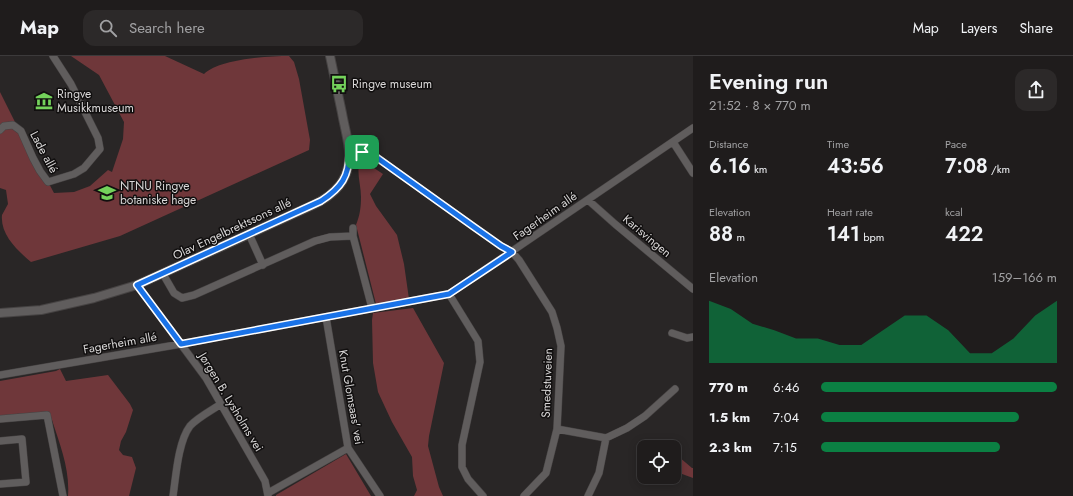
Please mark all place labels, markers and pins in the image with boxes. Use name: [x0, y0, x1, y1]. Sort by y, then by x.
bus stop icon: Ringve museum: [329, 74, 349, 94]
place label: Ringve museum: [352, 75, 432, 93]
place label: Ringve Musikkmuseum: [57, 85, 134, 117]
museum icon: Ringve Musikkmuseum: [34, 91, 54, 111]
pin: [345, 135, 379, 169]
place label: NTNU Ringve botaniske hage: [120, 177, 196, 209]
school or university icon: NTNU Ringve botaniske hage: [97, 183, 117, 203]

